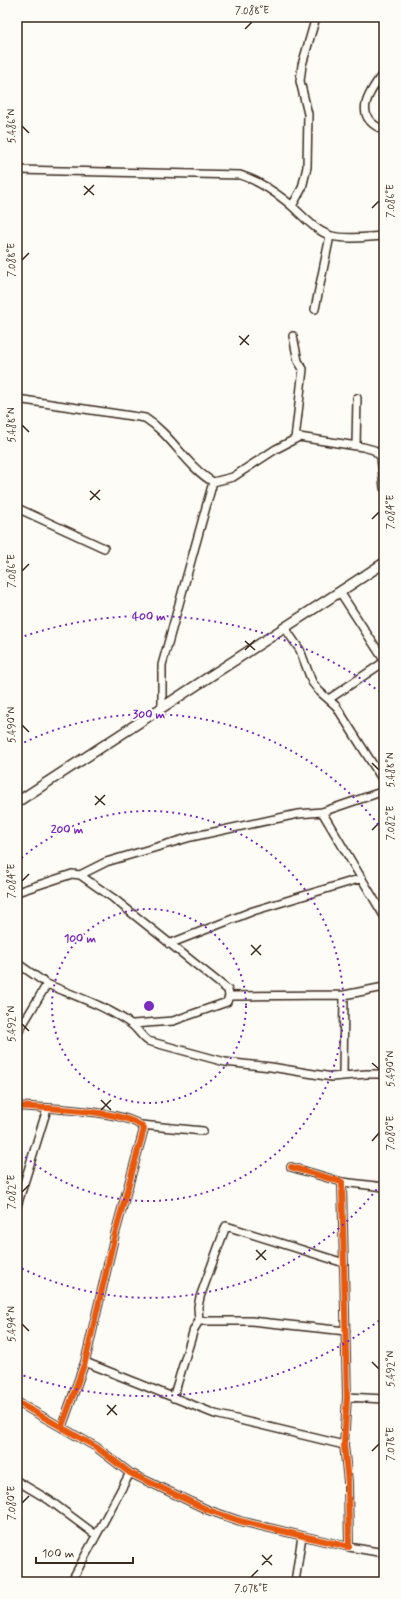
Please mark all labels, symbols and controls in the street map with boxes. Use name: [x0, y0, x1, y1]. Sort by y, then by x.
text: 7.088°E: [235, 4, 269, 18]
text: 5.486°N: [5, 108, 19, 143]
text: 7.086°E: [384, 184, 398, 218]
text: 7.088°E: [5, 243, 19, 277]
text: 5.488°N: [5, 407, 19, 443]
text: 7.084°E: [384, 495, 398, 529]
text: 7.086°E: [5, 554, 19, 588]
text: 400 m: [132, 609, 166, 625]
text: 5.490°N: [5, 707, 19, 743]
text: 300 m: [133, 707, 166, 723]
text: 5.488°N: [384, 752, 398, 788]
text: 7.082°E: [384, 806, 398, 840]
text: 200 m: [51, 822, 84, 838]
text: 7.084°E: [5, 864, 19, 898]
text: 100 m: [64, 931, 97, 947]
centre of rings: [142, 999, 156, 1013]
text: 5.492°N: [5, 1006, 19, 1042]
text: 5.490°N: [384, 1051, 398, 1087]
text: 7.080°E: [384, 1115, 398, 1150]
text: 7.082°E: [5, 1175, 19, 1209]
text: 5.494°N: [5, 1306, 19, 1342]
text: 5.492°N: [384, 1351, 398, 1387]
text: 7.078°E: [384, 1427, 398, 1461]
text: 7.080°E: [5, 1485, 19, 1520]
scale bar: [36, 1539, 133, 1565]
text: 100 m: [42, 1546, 74, 1562]
text: 7.078°E: [234, 1582, 268, 1596]

